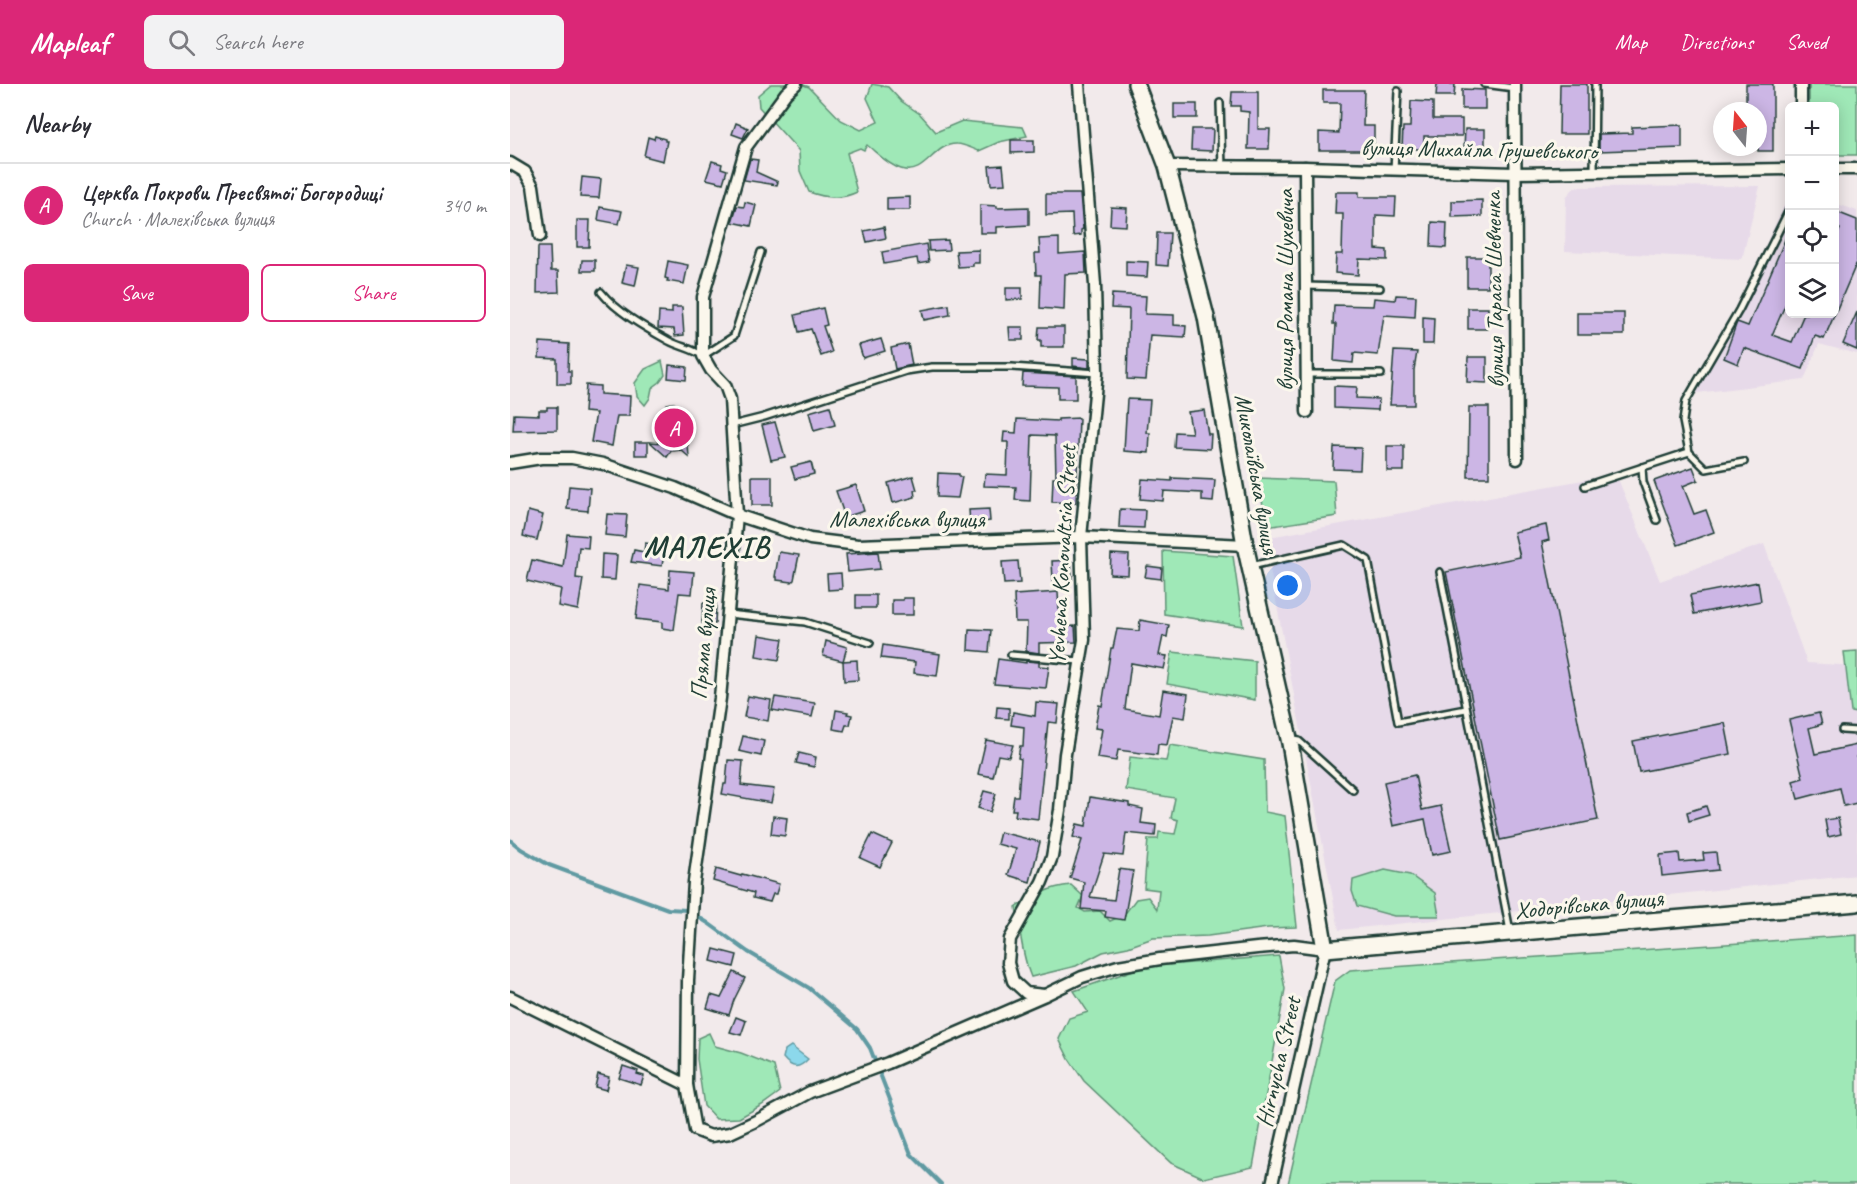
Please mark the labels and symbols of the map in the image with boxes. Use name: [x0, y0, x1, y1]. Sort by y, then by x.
north arrow: [1713, 102, 1767, 156]
street label: вулиця Михайла Грушевського: [1361, 132, 1600, 166]
street label: вулиця Романа Шухевича: [1270, 188, 1300, 391]
street label: вулиця Тараса Шевченка: [1477, 189, 1511, 388]
street label: Миколаївська вулиця: [1228, 391, 1286, 558]
pin: A: [654, 406, 694, 450]
street label: Yevhena Konovaltsia Street: [1041, 442, 1083, 666]
street label: Малехівська вулиця: [829, 504, 986, 534]
district label: МАЛЕХІВ: [644, 528, 771, 566]
your location: [1273, 571, 1302, 600]
street label: Пряма вулиця: [683, 586, 723, 701]
street label: Ходорівська вулиця: [1513, 882, 1666, 925]
street label: Hirnycha Street: [1248, 992, 1308, 1130]

